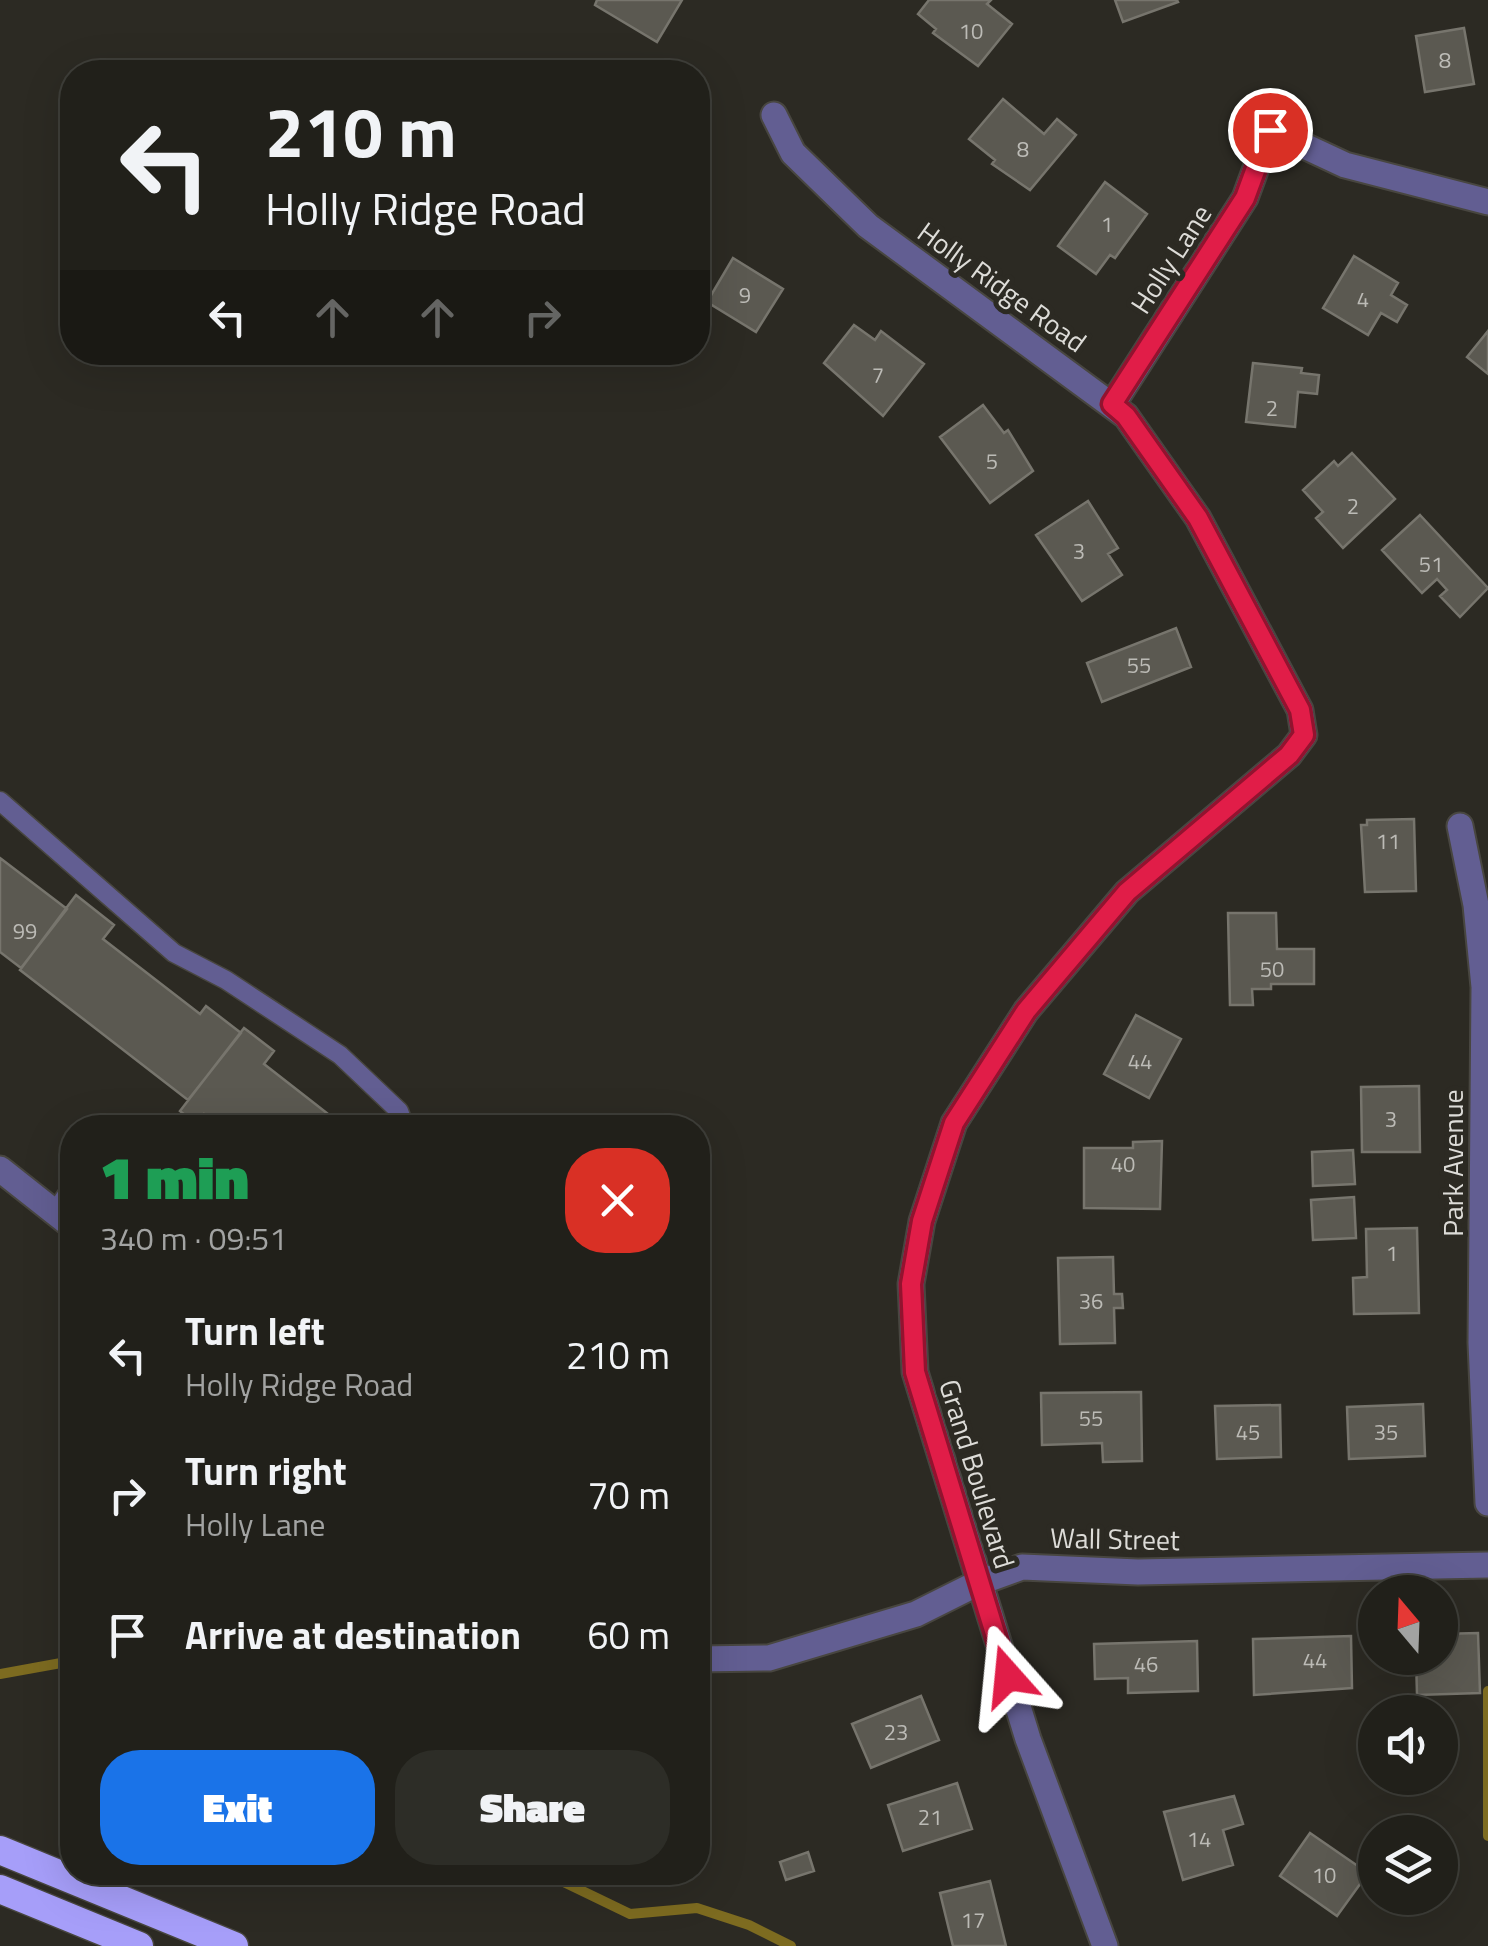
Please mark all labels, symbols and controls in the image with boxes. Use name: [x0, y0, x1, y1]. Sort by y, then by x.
house number: 10: [959, 14, 983, 48]
house number: 8: [1439, 43, 1451, 77]
text: 210 m: [265, 78, 457, 184]
pin: [1228, 88, 1313, 173]
icon: left: [100, 100, 230, 230]
icon: arrive: [1243, 103, 1298, 158]
house number: 8: [1017, 132, 1029, 166]
text: Holly Ridge Road: [265, 174, 586, 242]
street label: Holly Lane: [1119, 196, 1222, 322]
house number: 1: [1101, 207, 1113, 241]
street label: Holly Ridge Road: [909, 211, 1096, 363]
house number: 9: [739, 278, 751, 312]
house number: 4: [1357, 282, 1369, 316]
icon: left: [200, 290, 255, 345]
icon: ahead: [305, 290, 360, 345]
icon: ahead: [410, 290, 465, 345]
icon: right: [515, 290, 570, 345]
house number: 7: [872, 358, 884, 392]
house number: 2: [1266, 391, 1278, 425]
house number: 5: [986, 444, 998, 478]
house number: 2: [1347, 489, 1359, 523]
house number: 3: [1073, 534, 1085, 568]
house number: 51: [1419, 547, 1443, 581]
house number: 55: [1127, 648, 1151, 682]
house number: 11: [1376, 824, 1400, 858]
house number: 99: [13, 914, 37, 948]
house number: 50: [1260, 952, 1284, 986]
house number: 44: [1128, 1044, 1152, 1078]
street label: Park Avenue: [1431, 1089, 1474, 1237]
house number: 3: [1385, 1102, 1397, 1136]
text: 1 min: [100, 1131, 249, 1222]
house number: 40: [1111, 1147, 1135, 1181]
button: close: [565, 1148, 670, 1253]
text: 340 m · 09:51: [100, 1214, 287, 1262]
house number: 1: [1386, 1236, 1398, 1270]
house number: 36: [1079, 1284, 1103, 1318]
text: Turn left: [185, 1302, 325, 1360]
text: 210 m: [566, 1326, 670, 1384]
icon: left: [100, 1328, 155, 1383]
text: Holly Ridge Road: [185, 1360, 413, 1408]
street label: Grand Boulevard: [928, 1374, 1027, 1574]
house number: 55: [1079, 1401, 1103, 1435]
house number: 45: [1236, 1415, 1260, 1449]
house number: 35: [1374, 1415, 1398, 1449]
text: Turn right: [185, 1442, 347, 1500]
text: 70 m: [587, 1466, 670, 1524]
icon: right: [100, 1468, 155, 1523]
text: Holly Lane: [185, 1500, 325, 1548]
street label: Wall Street: [1050, 1516, 1180, 1561]
north arrow: [1358, 1575, 1458, 1675]
map controls: [1358, 1575, 1458, 1915]
text: Arrive at destination: [185, 1606, 521, 1664]
text: 60 m: [587, 1606, 670, 1664]
icon: arrive: [100, 1608, 155, 1663]
position arrow: [956, 1624, 1060, 1728]
house number: 44: [1303, 1643, 1327, 1677]
house number: 46: [1134, 1647, 1158, 1681]
button: sound: [1358, 1695, 1458, 1795]
house number: 23: [884, 1715, 908, 1749]
button: Exit: [100, 1750, 375, 1865]
button: Share: [395, 1750, 670, 1865]
house number: 21: [918, 1800, 942, 1834]
button: layers: [1358, 1815, 1458, 1915]
house number: 14: [1187, 1822, 1211, 1856]
house number: 10: [1312, 1858, 1336, 1892]
house number: 17: [961, 1903, 985, 1937]

